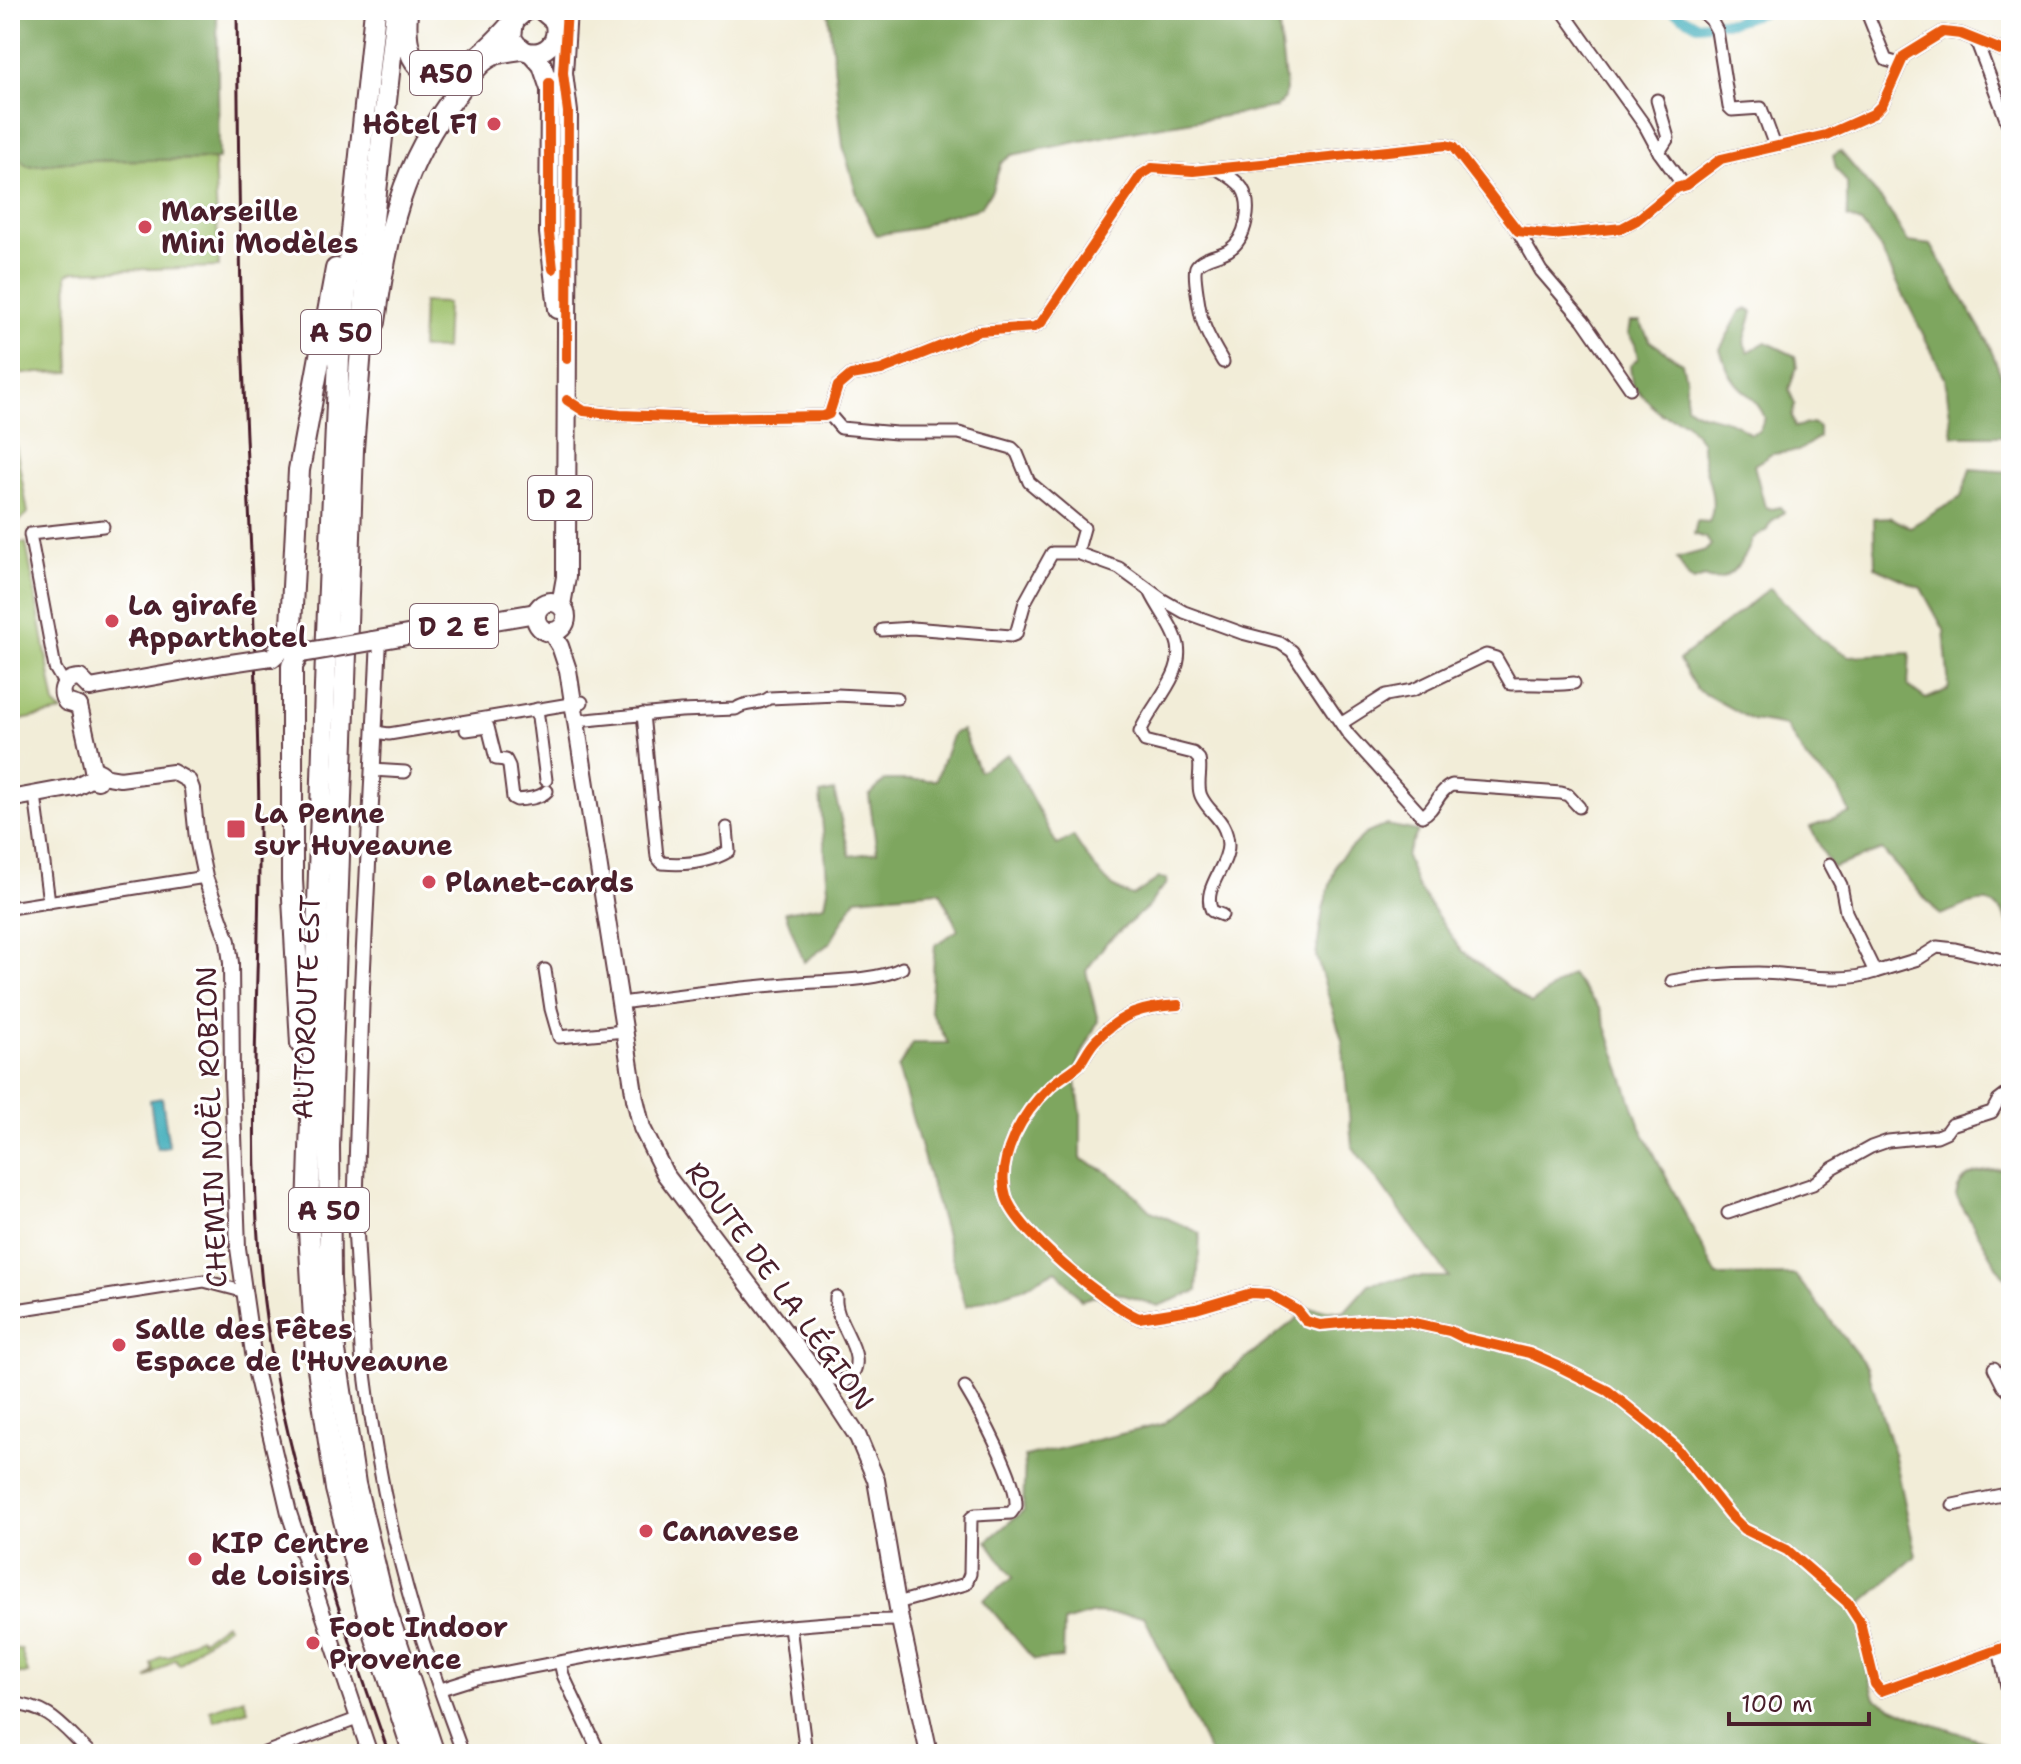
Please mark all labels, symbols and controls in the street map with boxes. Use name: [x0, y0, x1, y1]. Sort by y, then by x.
road number: A50: [410, 51, 482, 95]
place label: Hôtel F1: [362, 105, 478, 143]
marker: Hôtel F1: [485, 115, 503, 133]
place label: Marseille Mini Modèles: [161, 192, 358, 262]
marker: Marseille Mini Modèles: [136, 218, 154, 236]
road number: A 50: [301, 310, 381, 354]
road number: D 2: [528, 476, 592, 520]
place label: La girafe Apparthotel: [128, 586, 308, 656]
road number: D 2 E: [410, 604, 498, 648]
marker: La girafe Apparthotel: [103, 612, 121, 630]
place label: La Penne sur Huveaune: [254, 794, 453, 864]
marker: La Penne sur Huveaune: [225, 818, 247, 840]
place label: Planet-cards: [445, 863, 634, 901]
marker: Planet-cards: [420, 873, 438, 891]
street label: AUTOROUTE EST: [283, 894, 329, 1120]
street label: CHEMIN NOËL ROBION: [186, 966, 236, 1288]
street label: ROUTE DE LA LÉGION: [677, 1154, 883, 1418]
road number: A 50: [289, 1188, 369, 1232]
place label: Salle des Fêtes Espace de l'Huveaune: [135, 1310, 449, 1380]
marker: Salle des Fêtes Espace de l'Huveaune: [110, 1336, 128, 1354]
place label: Canavese: [662, 1512, 799, 1550]
marker: Canavese: [637, 1522, 655, 1540]
place label: KIP Centre de Loisirs: [211, 1524, 369, 1594]
marker: KIP Centre de Loisirs: [186, 1550, 204, 1568]
place label: Foot Indoor Provence: [329, 1608, 508, 1678]
marker: Foot Indoor Provence: [304, 1634, 322, 1652]
scale bar: [1729, 1676, 1869, 1726]
text: 100 m: [1741, 1688, 1813, 1720]

